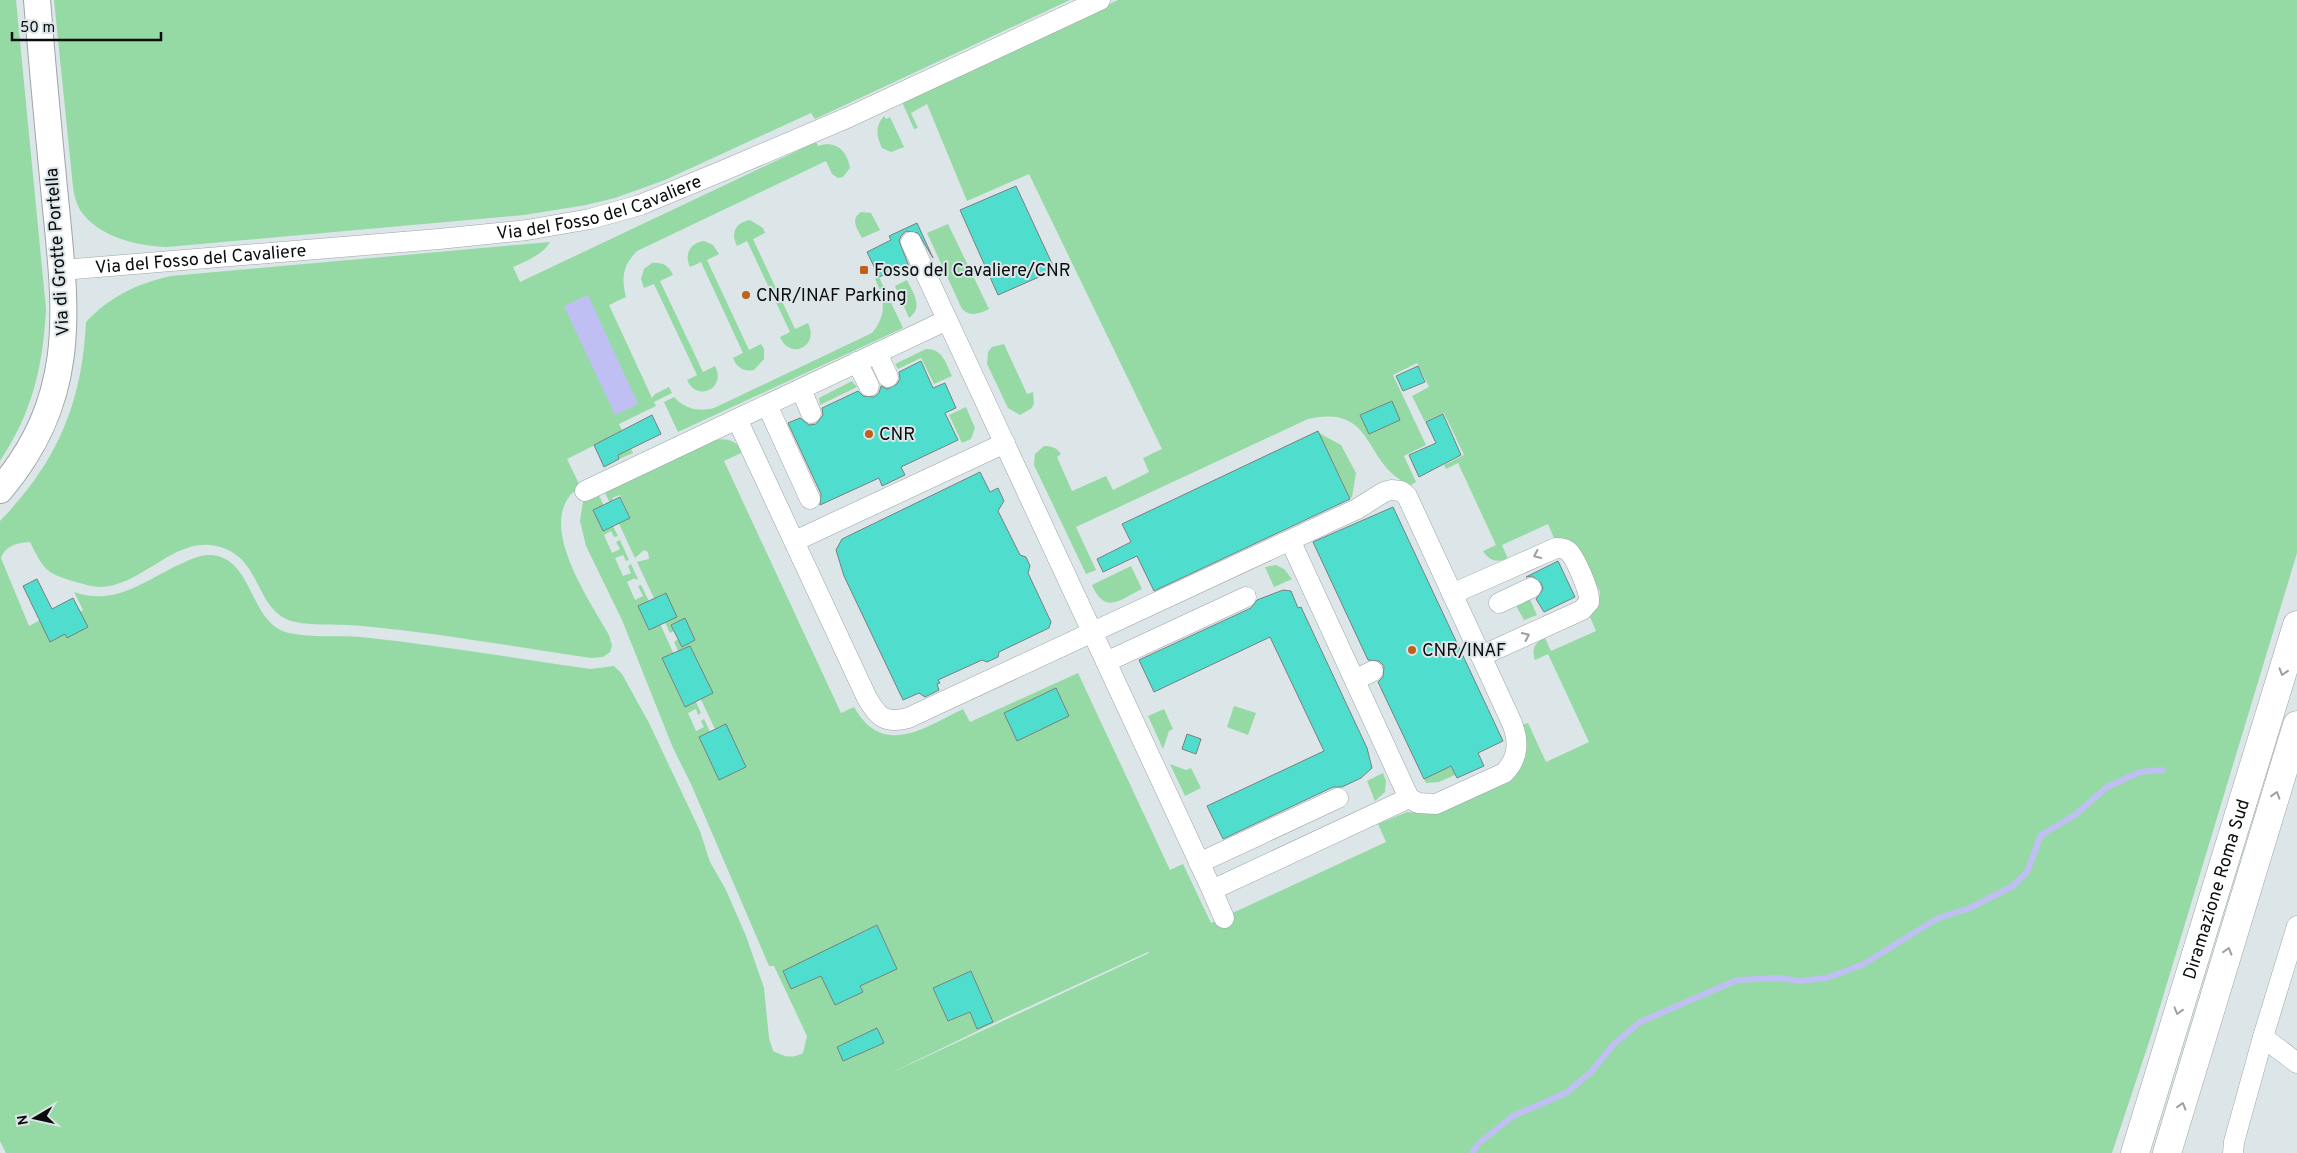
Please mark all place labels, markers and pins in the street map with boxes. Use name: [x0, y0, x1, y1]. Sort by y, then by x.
place label: Fosso del Cavaliere/CNR: [874, 260, 1071, 283]
marker: Fosso del Cavaliere/CNR: [858, 264, 870, 276]
place label: CNR/INAF Parking: [756, 285, 907, 308]
marker: CNR/INAF Parking: [740, 289, 752, 301]
place label: CNR: [879, 424, 915, 447]
marker: CNR: [863, 428, 875, 440]
place label: CNR/INAF: [1422, 640, 1506, 663]
marker: CNR/INAF: [1406, 644, 1418, 656]

